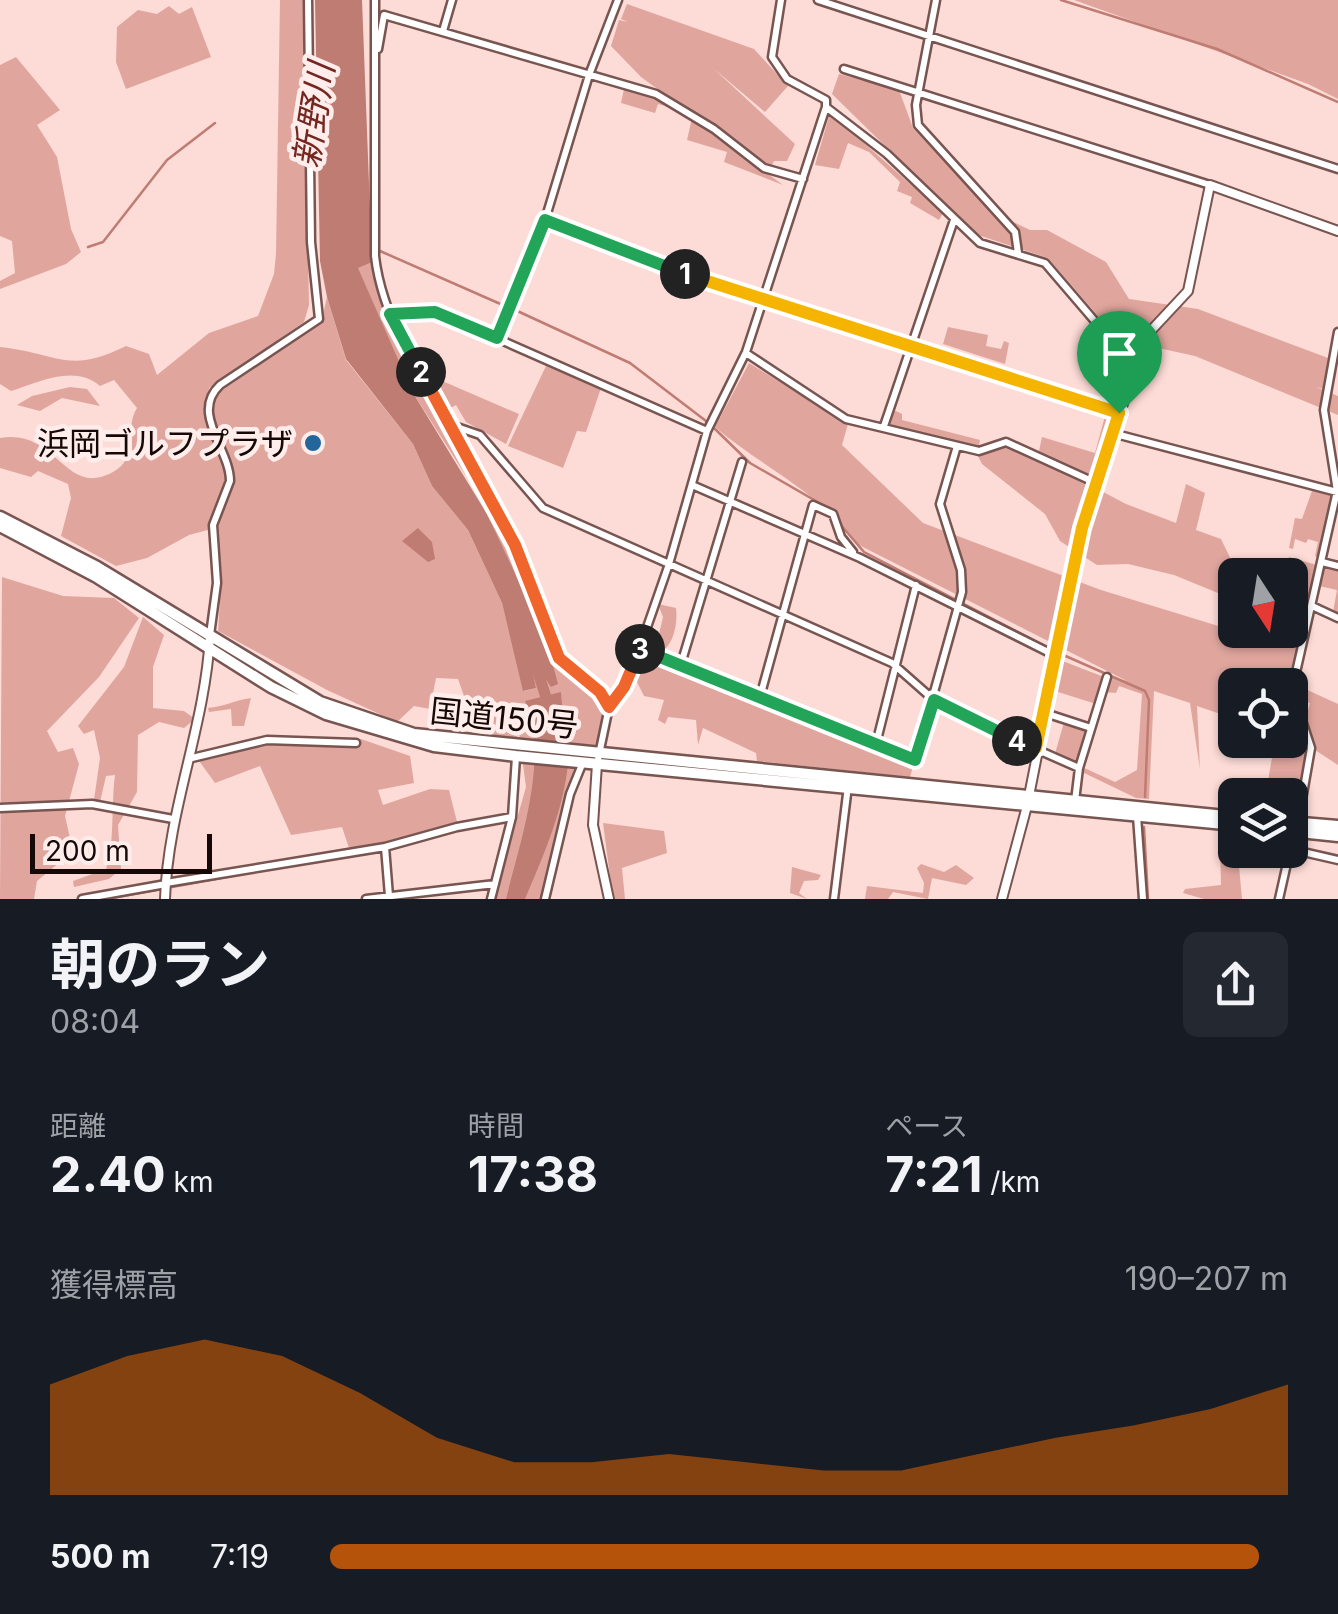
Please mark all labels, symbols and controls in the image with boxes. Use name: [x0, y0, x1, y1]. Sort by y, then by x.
water label: 新野川: [284, 56, 343, 170]
pin: 1: [660, 249, 710, 299]
text: 1: [679, 257, 691, 291]
pin: [1077, 311, 1162, 414]
icon: arrive: [1092, 326, 1147, 381]
pin: 2: [396, 347, 446, 397]
text: 2: [412, 355, 430, 389]
place label: 浜岡ゴルフプラザ: [37, 424, 293, 463]
marker: 浜岡ゴルフプラザ: [302, 432, 324, 454]
north arrow: [1218, 558, 1308, 648]
map controls: [1218, 558, 1308, 868]
pin: 3: [615, 624, 665, 674]
text: 3: [631, 632, 649, 666]
button: locate: [1218, 668, 1308, 758]
street label: 国道150号: [428, 691, 580, 745]
pin: 4: [992, 716, 1042, 766]
text: 4: [1008, 724, 1026, 758]
button: layers: [1218, 778, 1308, 868]
scale bar: [30, 829, 212, 874]
text: 200 m: [45, 834, 130, 868]
text: 朝のラン: [50, 931, 270, 997]
button: share: [1183, 932, 1288, 1037]
text: 08:04: [50, 1002, 140, 1041]
text: 距離: [50, 1109, 106, 1143]
text: 時間: [468, 1109, 524, 1143]
text: ペース: [885, 1109, 968, 1143]
text: 2.40: [50, 1144, 166, 1204]
text: 17:38: [468, 1144, 598, 1204]
text: 7:21: [885, 1144, 982, 1204]
text: km: [166, 1165, 214, 1199]
text: /km: [982, 1165, 1040, 1199]
text: 190–207 m: [1125, 1259, 1288, 1298]
text: 獲得標高: [50, 1265, 178, 1304]
text: 500 m: [50, 1537, 150, 1576]
text: 7:19: [210, 1537, 269, 1576]

